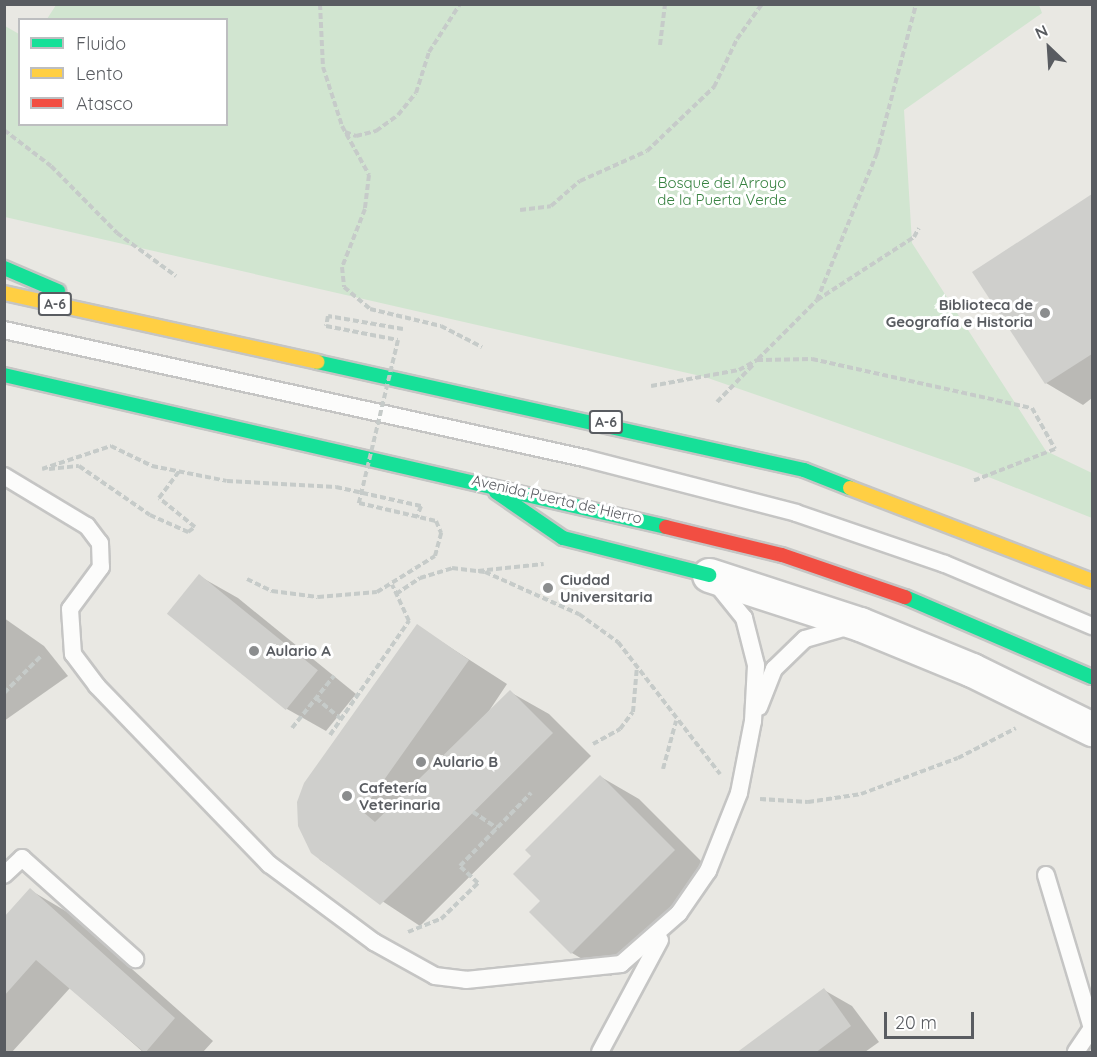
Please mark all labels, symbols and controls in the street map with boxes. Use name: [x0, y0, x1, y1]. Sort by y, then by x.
legend: [18, 18, 228, 126]
north arrow: [1019, 18, 1079, 78]
text: N: [1032, 20, 1051, 43]
text: Fluido: [76, 32, 126, 55]
text: Lento: [76, 62, 123, 85]
text: Atasco: [76, 92, 133, 115]
park label: Bosque del Arroyo de la Puerta Verde: [657, 173, 787, 208]
road number: A-6: [37, 293, 73, 315]
place label: Biblioteca de Geografía e Historia: [886, 295, 1033, 330]
marker: Biblioteca de Geografía e Historia: [1038, 306, 1052, 320]
road number: A-6: [588, 411, 624, 433]
street label: Avenida Puerta de Hierro: [470, 471, 644, 527]
place label: Ciudad Universitaria: [560, 570, 653, 605]
marker: Ciudad Universitaria: [541, 581, 555, 595]
place label: Aulario A: [266, 642, 331, 660]
marker: Aulario A: [247, 644, 261, 658]
place label: Aulario B: [433, 753, 498, 771]
marker: Aulario B: [414, 755, 428, 769]
place label: Cafetería Veterinaria: [359, 778, 440, 813]
marker: Cafetería Veterinaria: [340, 789, 354, 803]
scale bar: [887, 1000, 977, 1038]
text: 20 m: [895, 1011, 937, 1034]

